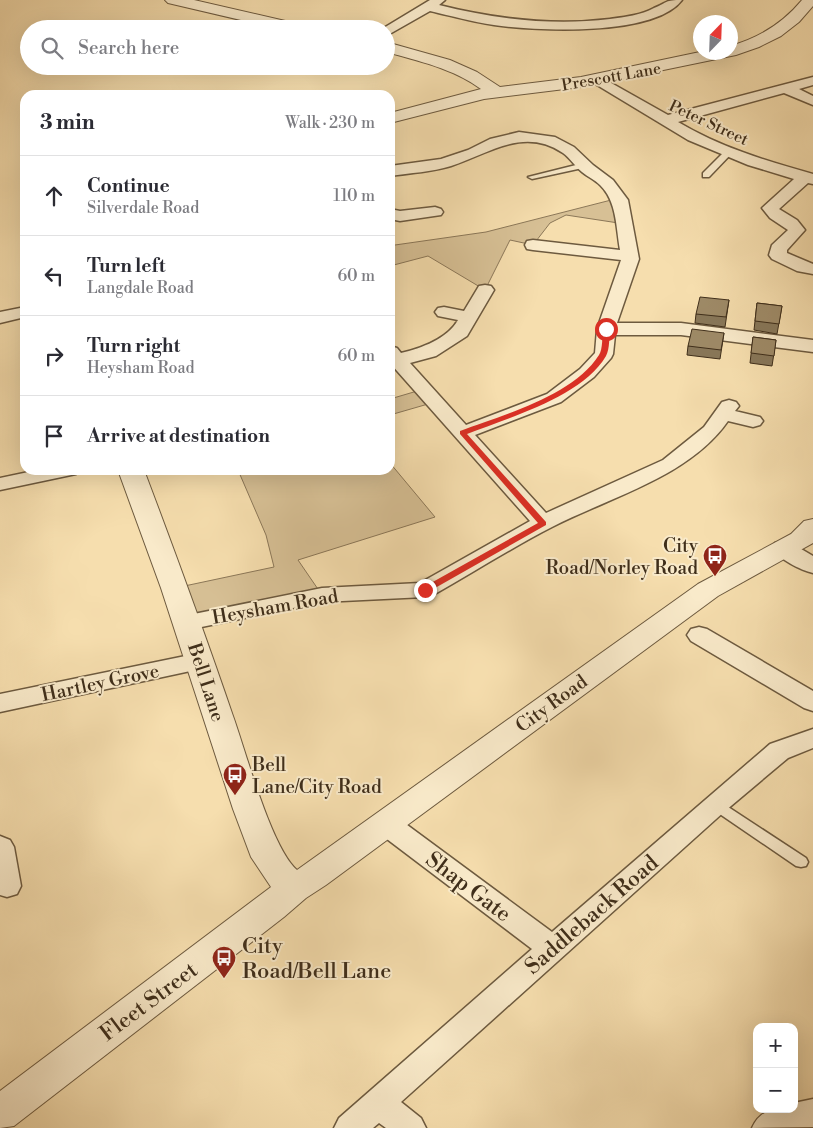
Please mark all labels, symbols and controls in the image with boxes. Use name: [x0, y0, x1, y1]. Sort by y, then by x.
north arrow: [693, 15, 738, 60]
search box: [20, 20, 395, 75]
icon: search: [38, 34, 66, 62]
text: Search here: [78, 36, 179, 60]
street label: Prescott Lane: [560, 58, 662, 96]
street label: Peter Street: [666, 96, 752, 150]
text: 3 min: [40, 110, 95, 136]
text: Walk · 230 m: [285, 113, 375, 133]
text: Continue: [87, 174, 170, 198]
icon: ahead: [40, 182, 68, 210]
text: 110 m: [333, 186, 375, 206]
text: Silverdale Road: [87, 198, 199, 218]
text: Turn left: [87, 254, 166, 278]
icon: left: [40, 262, 68, 290]
text: 60 m: [337, 266, 375, 286]
text: Langdale Road: [87, 278, 194, 298]
route start: [595, 318, 618, 341]
text: Turn right: [87, 334, 180, 358]
icon: right: [40, 342, 68, 370]
text: 60 m: [337, 346, 375, 366]
text: Heysham Road: [87, 358, 195, 378]
icon: arrive: [40, 422, 68, 450]
text: Arrive at destination: [87, 424, 270, 448]
place label: City Road/Norley Road: [545, 534, 699, 580]
bus stop icon: City Road/Norley Road: [702, 543, 728, 577]
route end: [414, 579, 437, 602]
street label: Heysham Road: [210, 584, 340, 630]
street label: Bell Lane: [182, 639, 230, 725]
street label: Hartley Grove: [39, 659, 161, 707]
street label: City Road: [511, 670, 592, 738]
place label: Bell Lane/City Road: [251, 753, 382, 799]
bus stop icon: Bell Lane/City Road: [222, 762, 248, 796]
street label: Shap Gate: [420, 846, 516, 928]
street label: Saddleback Road: [520, 849, 665, 980]
place label: City Road/Bell Lane: [242, 933, 391, 985]
bus stop icon: City Road/Bell Lane: [211, 945, 237, 979]
street label: Fleet Street: [95, 957, 203, 1048]
map controls: [753, 1023, 798, 1113]
button: +: [753, 1023, 798, 1068]
button: −: [753, 1068, 798, 1113]

